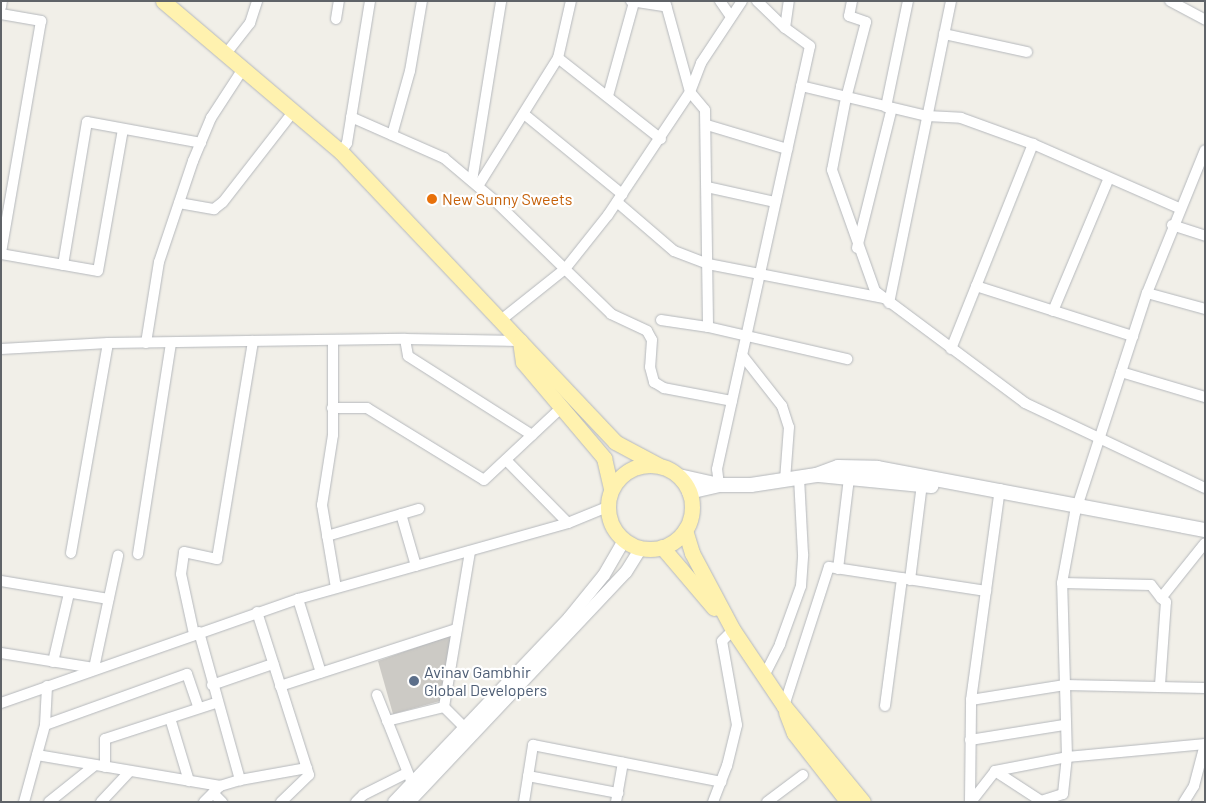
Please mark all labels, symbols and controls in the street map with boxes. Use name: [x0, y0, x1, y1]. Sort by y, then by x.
place label: New Sunny Sweets: [442, 189, 573, 209]
marker: New Sunny Sweets: [426, 193, 438, 205]
place label: Avinav Gambhir Global Developers: [424, 662, 547, 700]
marker: Avinav Gambhir Global Developers: [408, 675, 420, 687]

